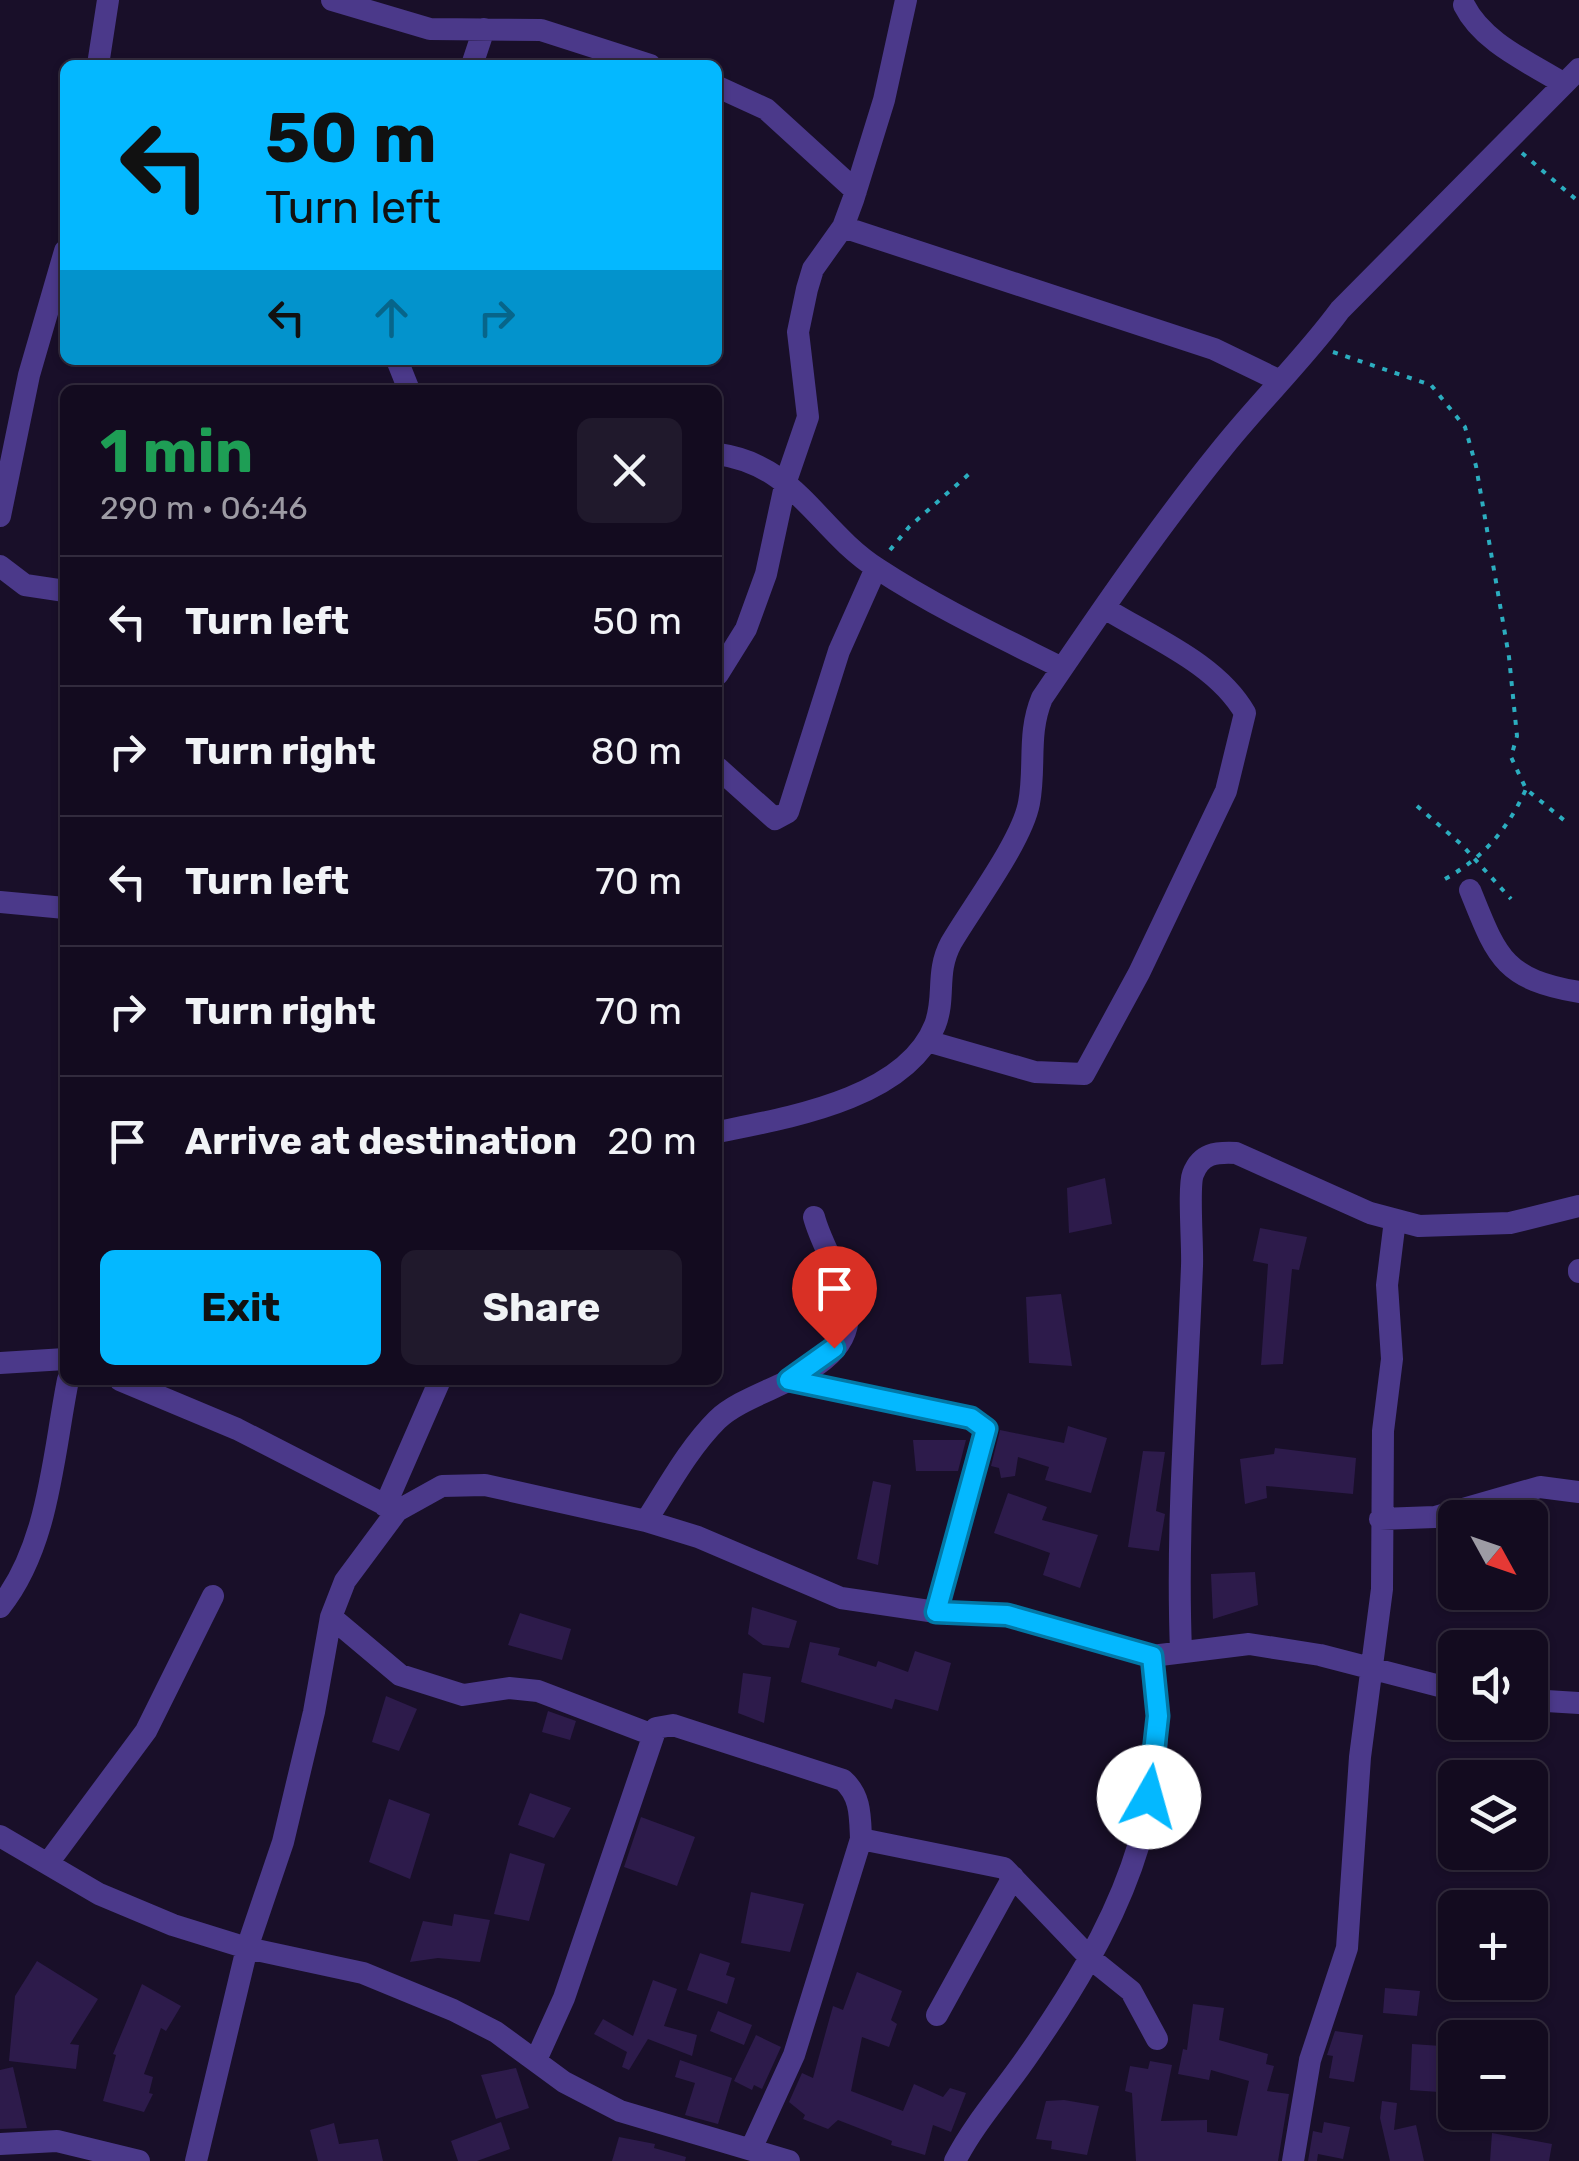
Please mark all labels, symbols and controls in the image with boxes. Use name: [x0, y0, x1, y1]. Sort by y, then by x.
text: 50 m: [265, 97, 437, 180]
icon: left: [100, 100, 230, 230]
text: Turn left: [265, 181, 441, 234]
icon: left: [259, 290, 314, 345]
icon: ahead: [364, 290, 419, 345]
icon: right: [469, 290, 524, 345]
text: 1 min: [100, 416, 253, 487]
button: close: [577, 418, 682, 523]
text: 290 m · 06:46: [100, 489, 308, 527]
icon: left: [100, 594, 155, 649]
text: Turn left: [185, 598, 349, 644]
text: 50 m: [592, 598, 682, 644]
icon: right: [100, 724, 155, 779]
text: Turn right: [185, 728, 376, 774]
text: 80 m: [591, 728, 682, 774]
icon: left: [100, 854, 155, 909]
text: Turn left: [185, 858, 349, 904]
text: 70 m: [595, 858, 682, 904]
icon: right: [100, 984, 155, 1039]
text: Turn right: [185, 988, 376, 1034]
text: 70 m: [595, 988, 682, 1034]
icon: arrive: [100, 1114, 155, 1169]
text: Arrive at destination: [185, 1118, 577, 1164]
text: 20 m: [607, 1118, 697, 1164]
pin: [792, 1246, 877, 1349]
button: Exit: [100, 1250, 381, 1365]
button: Share: [401, 1250, 682, 1365]
icon: arrive: [807, 1261, 862, 1316]
north arrow: [1438, 1500, 1548, 1610]
map controls: [1438, 1500, 1548, 2130]
button: sound: [1438, 1630, 1548, 1740]
position arrow: [1097, 1745, 1201, 1849]
button: layers: [1438, 1760, 1548, 1870]
button: +: [1438, 1890, 1548, 2000]
button: −: [1438, 2020, 1548, 2130]

